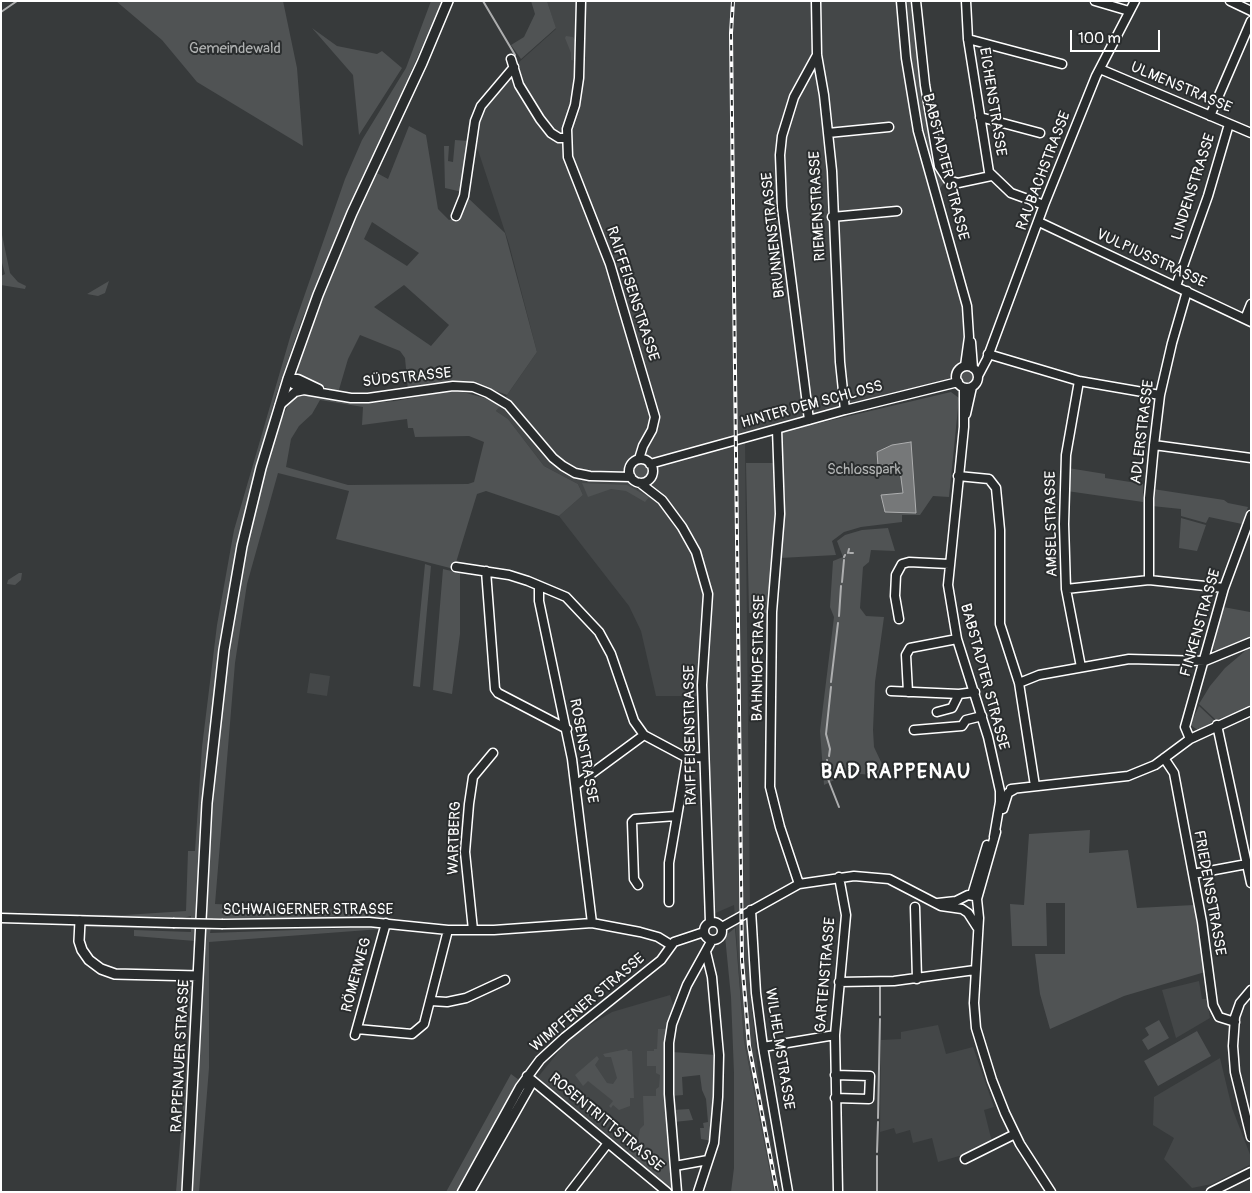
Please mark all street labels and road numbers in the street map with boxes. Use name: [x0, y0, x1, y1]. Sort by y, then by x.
street label: EICHENSTRASSE: [975, 46, 1009, 158]
street label: ULMENSTRASSE: [1128, 59, 1234, 117]
street label: BABSTADTER STRASSE: [918, 92, 972, 242]
street label: RAUBACHSTRASSE: [1013, 109, 1075, 233]
street label: LINDENSTRASSE: [1168, 131, 1220, 243]
street label: RIEMENSTRASSE: [806, 150, 830, 262]
street label: BRUNNENSTRASSE: [758, 171, 790, 299]
street label: RAIFFEISENSTRASSE: [602, 224, 662, 364]
street label: VULPIUSSTRASSE: [1093, 226, 1209, 292]
street label: SÜDSTRASSE: [362, 364, 452, 392]
street label: HINTER DEM SCHLOSS: [739, 377, 885, 433]
street label: ADLERSTRASSE: [1128, 379, 1158, 485]
street label: AMSELSTRASSE: [1042, 471, 1062, 577]
street label: FINKENSTRASSE: [1177, 567, 1225, 679]
street label: BAHNHOFSTRASSE: [749, 595, 769, 721]
street label: BABSTADTER STRASSE: [956, 602, 1012, 752]
street label: RAIFFEISENSTRASSE: [681, 665, 701, 805]
street label: ROSENSTRASSE: [565, 697, 601, 805]
street label: WARTBERG: [445, 801, 465, 875]
street label: FRIEDENSSTRASSE: [1189, 829, 1229, 957]
street label: SCHWAIGERNER STRASSE: [223, 901, 393, 919]
street label: GARTENSTRASSE: [812, 917, 840, 1033]
street label: RÖMERWEG: [338, 936, 376, 1014]
street label: WIMPFENER STRASSE: [527, 950, 649, 1056]
street label: RAPPENAUER STRASSE: [168, 979, 194, 1133]
street label: WILHELMSTRASSE: [761, 987, 797, 1111]
street label: ROSENTRITTSTRASSE: [545, 1070, 667, 1176]

